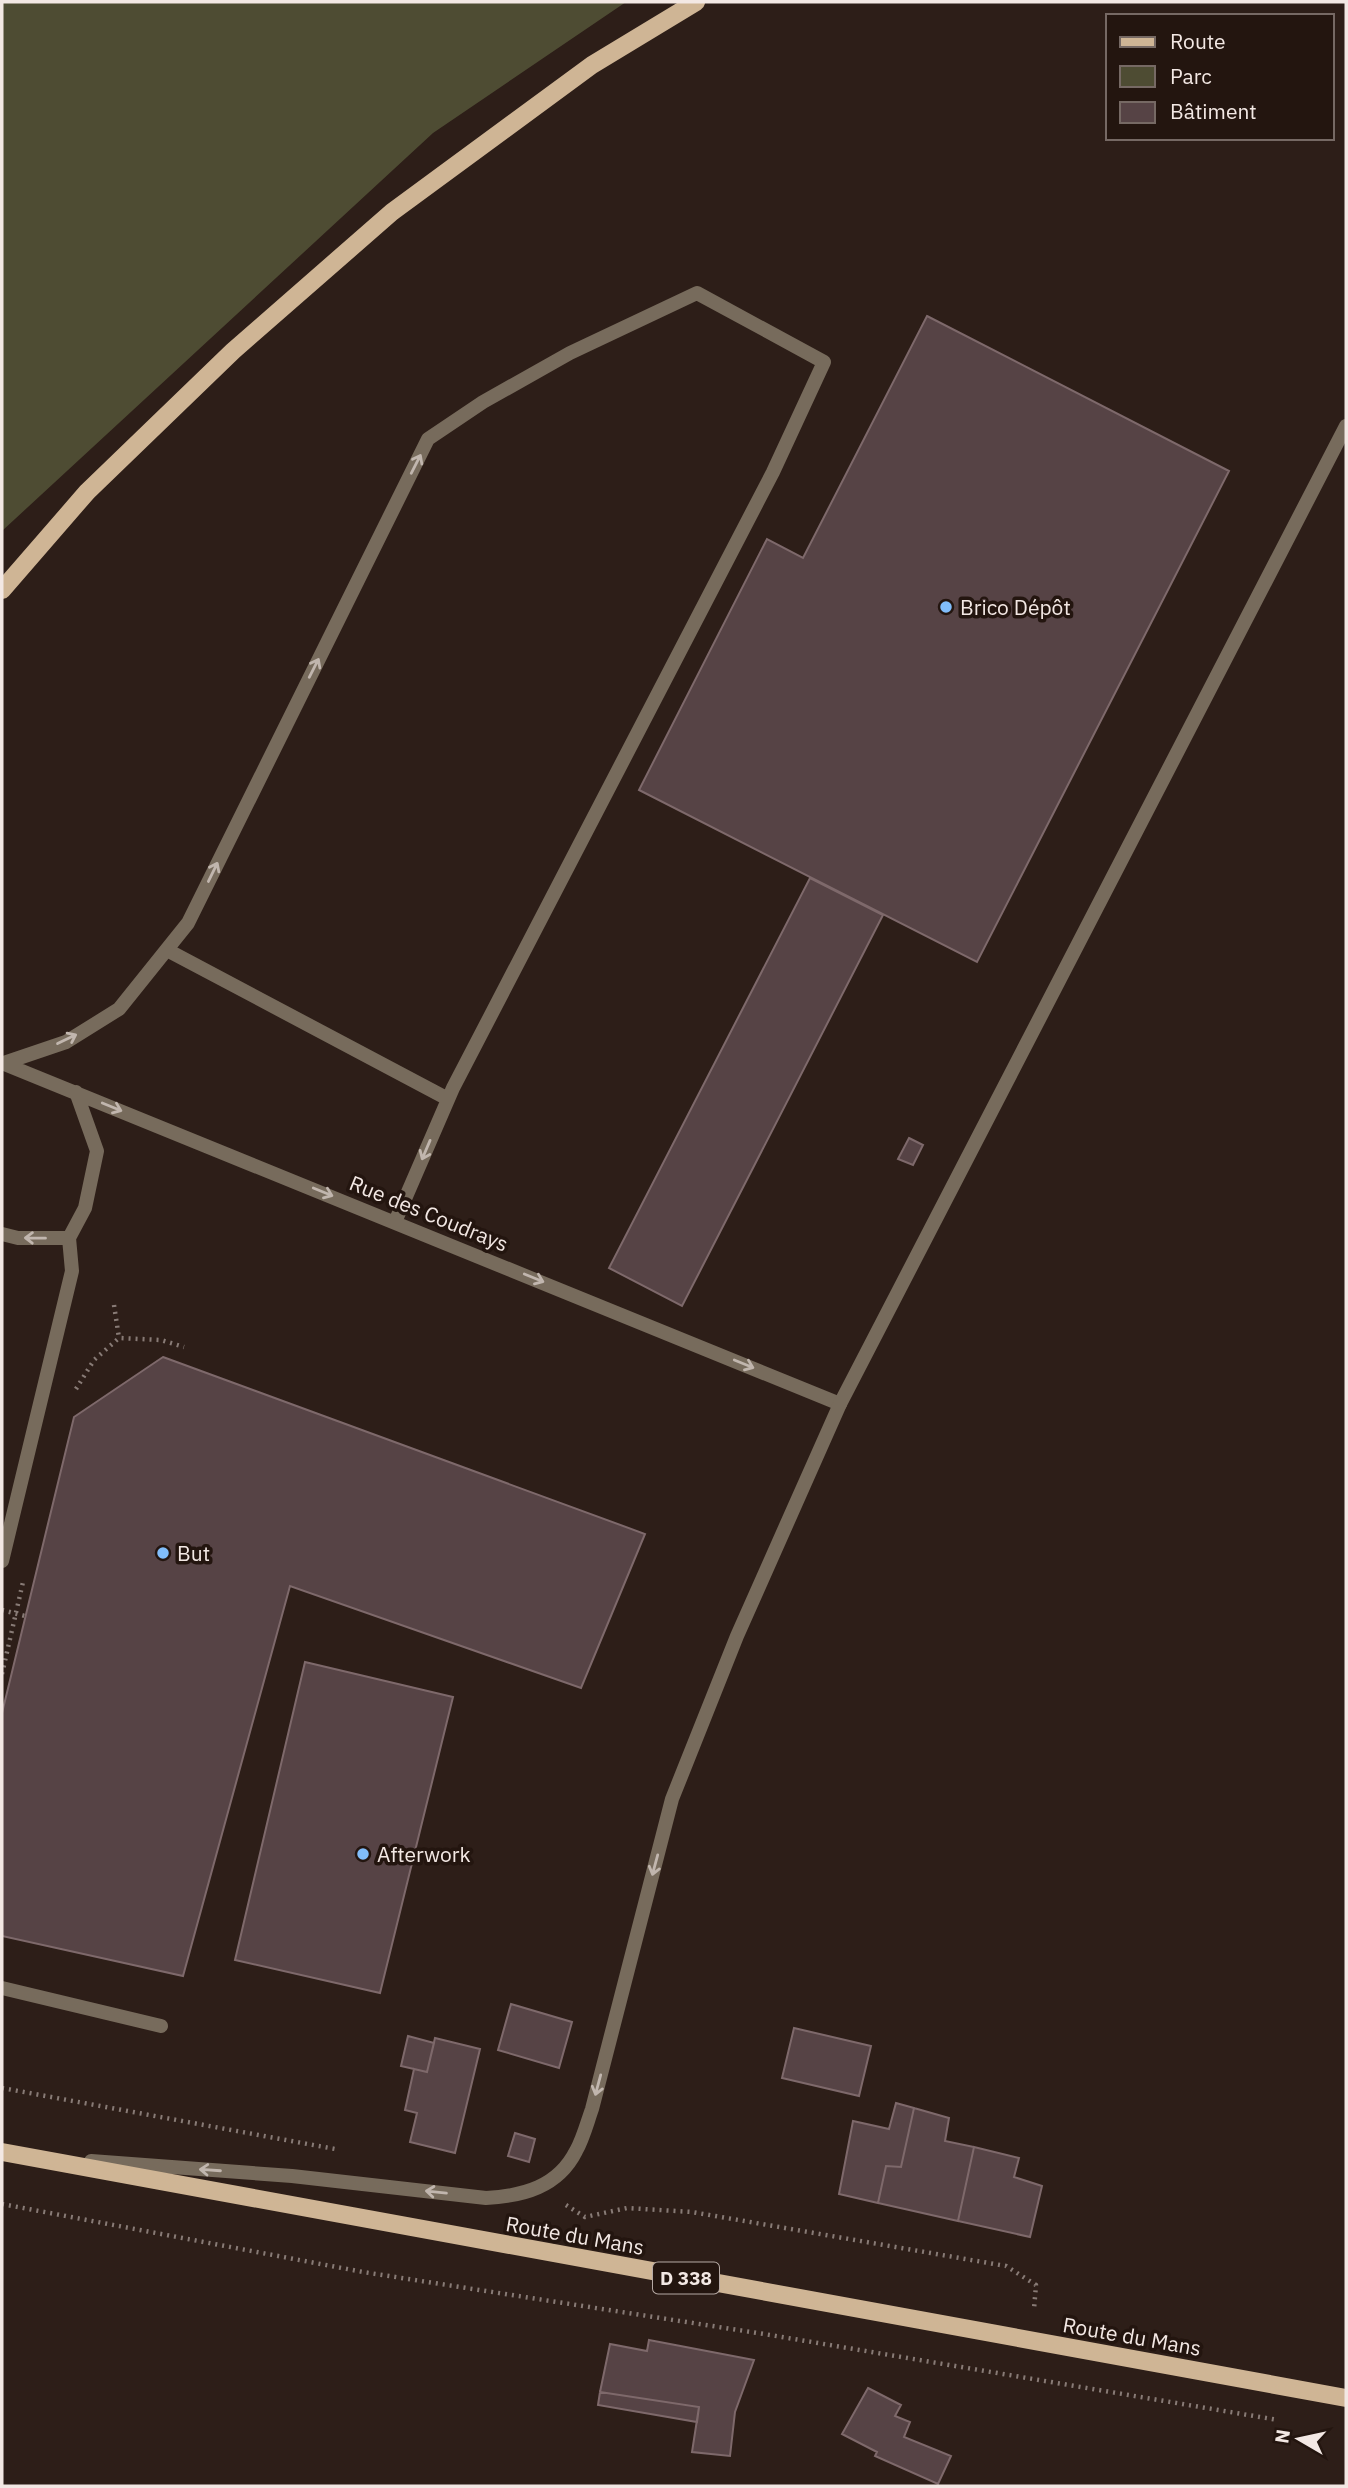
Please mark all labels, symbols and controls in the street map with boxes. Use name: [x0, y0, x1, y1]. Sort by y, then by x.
legend: [1106, 14, 1334, 140]
text: Route: [1170, 27, 1226, 55]
text: Parc: [1170, 62, 1212, 90]
text: Bâtiment: [1170, 97, 1257, 125]
one-way arrow: [409, 454, 423, 475]
place label: Brico Dépôt: [960, 593, 1071, 621]
marker: Brico Dépôt: [938, 599, 954, 615]
one-way arrow: [308, 658, 322, 679]
one-way arrow: [207, 862, 221, 883]
one-way arrow: [57, 1032, 77, 1046]
one-way arrow: [101, 1101, 123, 1114]
one-way arrow: [419, 1139, 432, 1161]
street label: Rue des Coudrays: [345, 1168, 513, 1258]
one-way arrow: [312, 1187, 334, 1200]
one-way arrow: [24, 1231, 47, 1245]
one-way arrow: [523, 1272, 544, 1285]
one-way arrow: [733, 1359, 755, 1372]
place label: But: [177, 1539, 210, 1567]
marker: But: [155, 1545, 171, 1561]
place label: Afterwork: [377, 1840, 470, 1868]
marker: Afterwork: [355, 1846, 371, 1862]
one-way arrow: [648, 1853, 661, 1876]
one-way arrow: [591, 2073, 604, 2096]
one-way arrow: [199, 2163, 221, 2176]
one-way arrow: [425, 2186, 448, 2199]
street label: Route du Mans: [504, 2209, 646, 2261]
road number: D 338: [653, 2262, 719, 2294]
street label: Route du Mans: [1061, 2310, 1203, 2362]
north arrow: [1264, 2404, 1334, 2474]
text: N: [1269, 2428, 1295, 2445]

